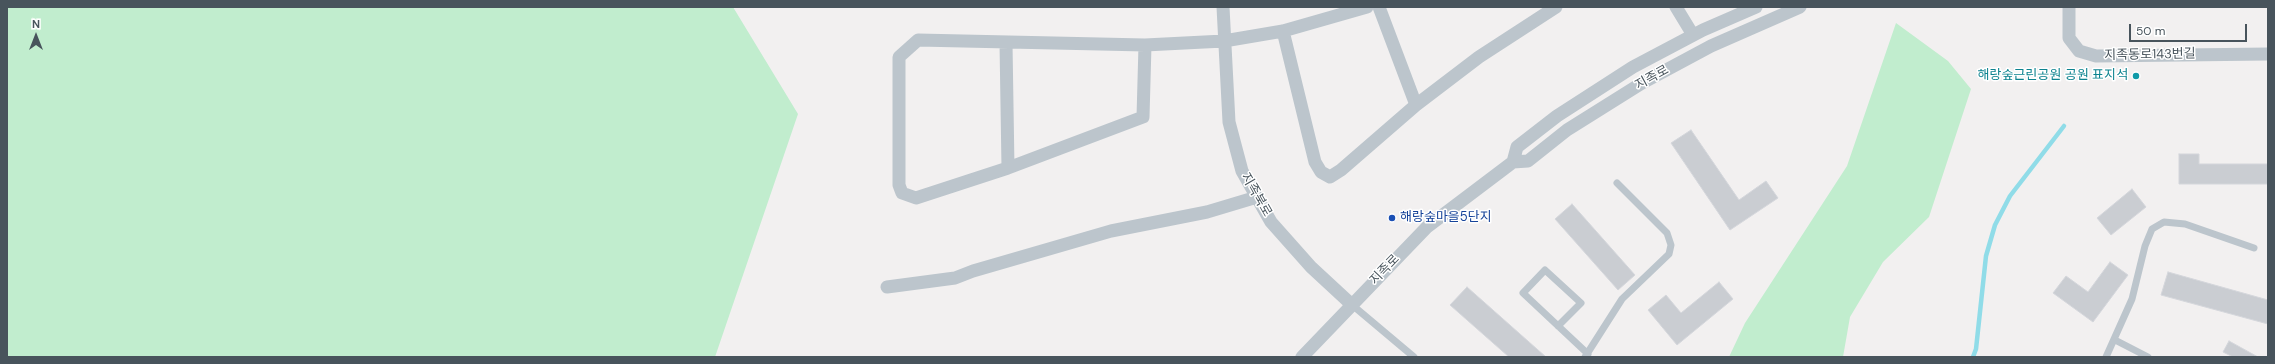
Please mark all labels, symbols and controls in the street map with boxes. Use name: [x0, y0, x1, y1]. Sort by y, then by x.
north arrow: [16, 16, 56, 56]
scale bar: [2131, 16, 2249, 42]
text: N: [32, 17, 40, 31]
text: 50 m: [2136, 23, 2165, 39]
street label: 지족동로143번길: [2104, 46, 2196, 64]
street label: 지족로: [1633, 62, 1671, 94]
place label: 해랑숲근린공원 공원 표지석: [1978, 68, 2128, 84]
marker: 해랑숲근린공원 공원 표지석: [2131, 71, 2141, 81]
street label: 지족북로: [1237, 170, 1275, 220]
place label: 해랑숲마을5단지: [1400, 210, 1492, 226]
marker: 해랑숲마을5단지: [1387, 213, 1397, 223]
street label: 지족로: [1367, 252, 1403, 288]

